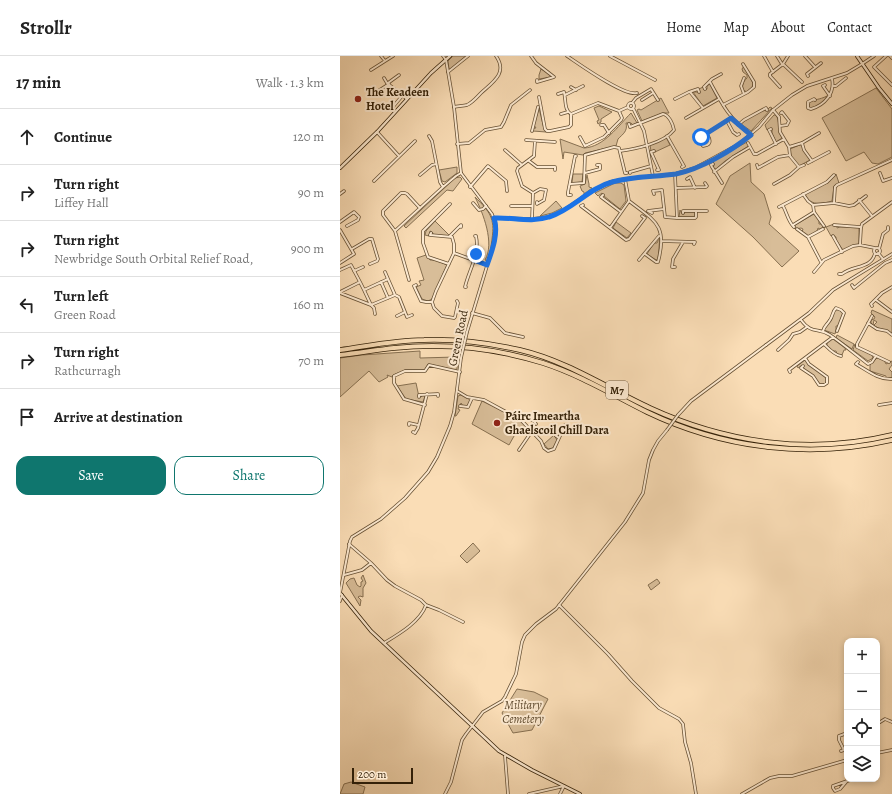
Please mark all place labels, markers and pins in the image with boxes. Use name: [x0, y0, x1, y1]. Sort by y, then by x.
place label: The Keadeen Hotel: [366, 84, 429, 114]
marker: The Keadeen Hotel: [353, 94, 363, 104]
place label: Páirc Imeartha Ghaelscoil Chill Dara: [505, 408, 609, 438]
marker: Páirc Imeartha Ghaelscoil Chill Dara: [492, 418, 502, 428]

